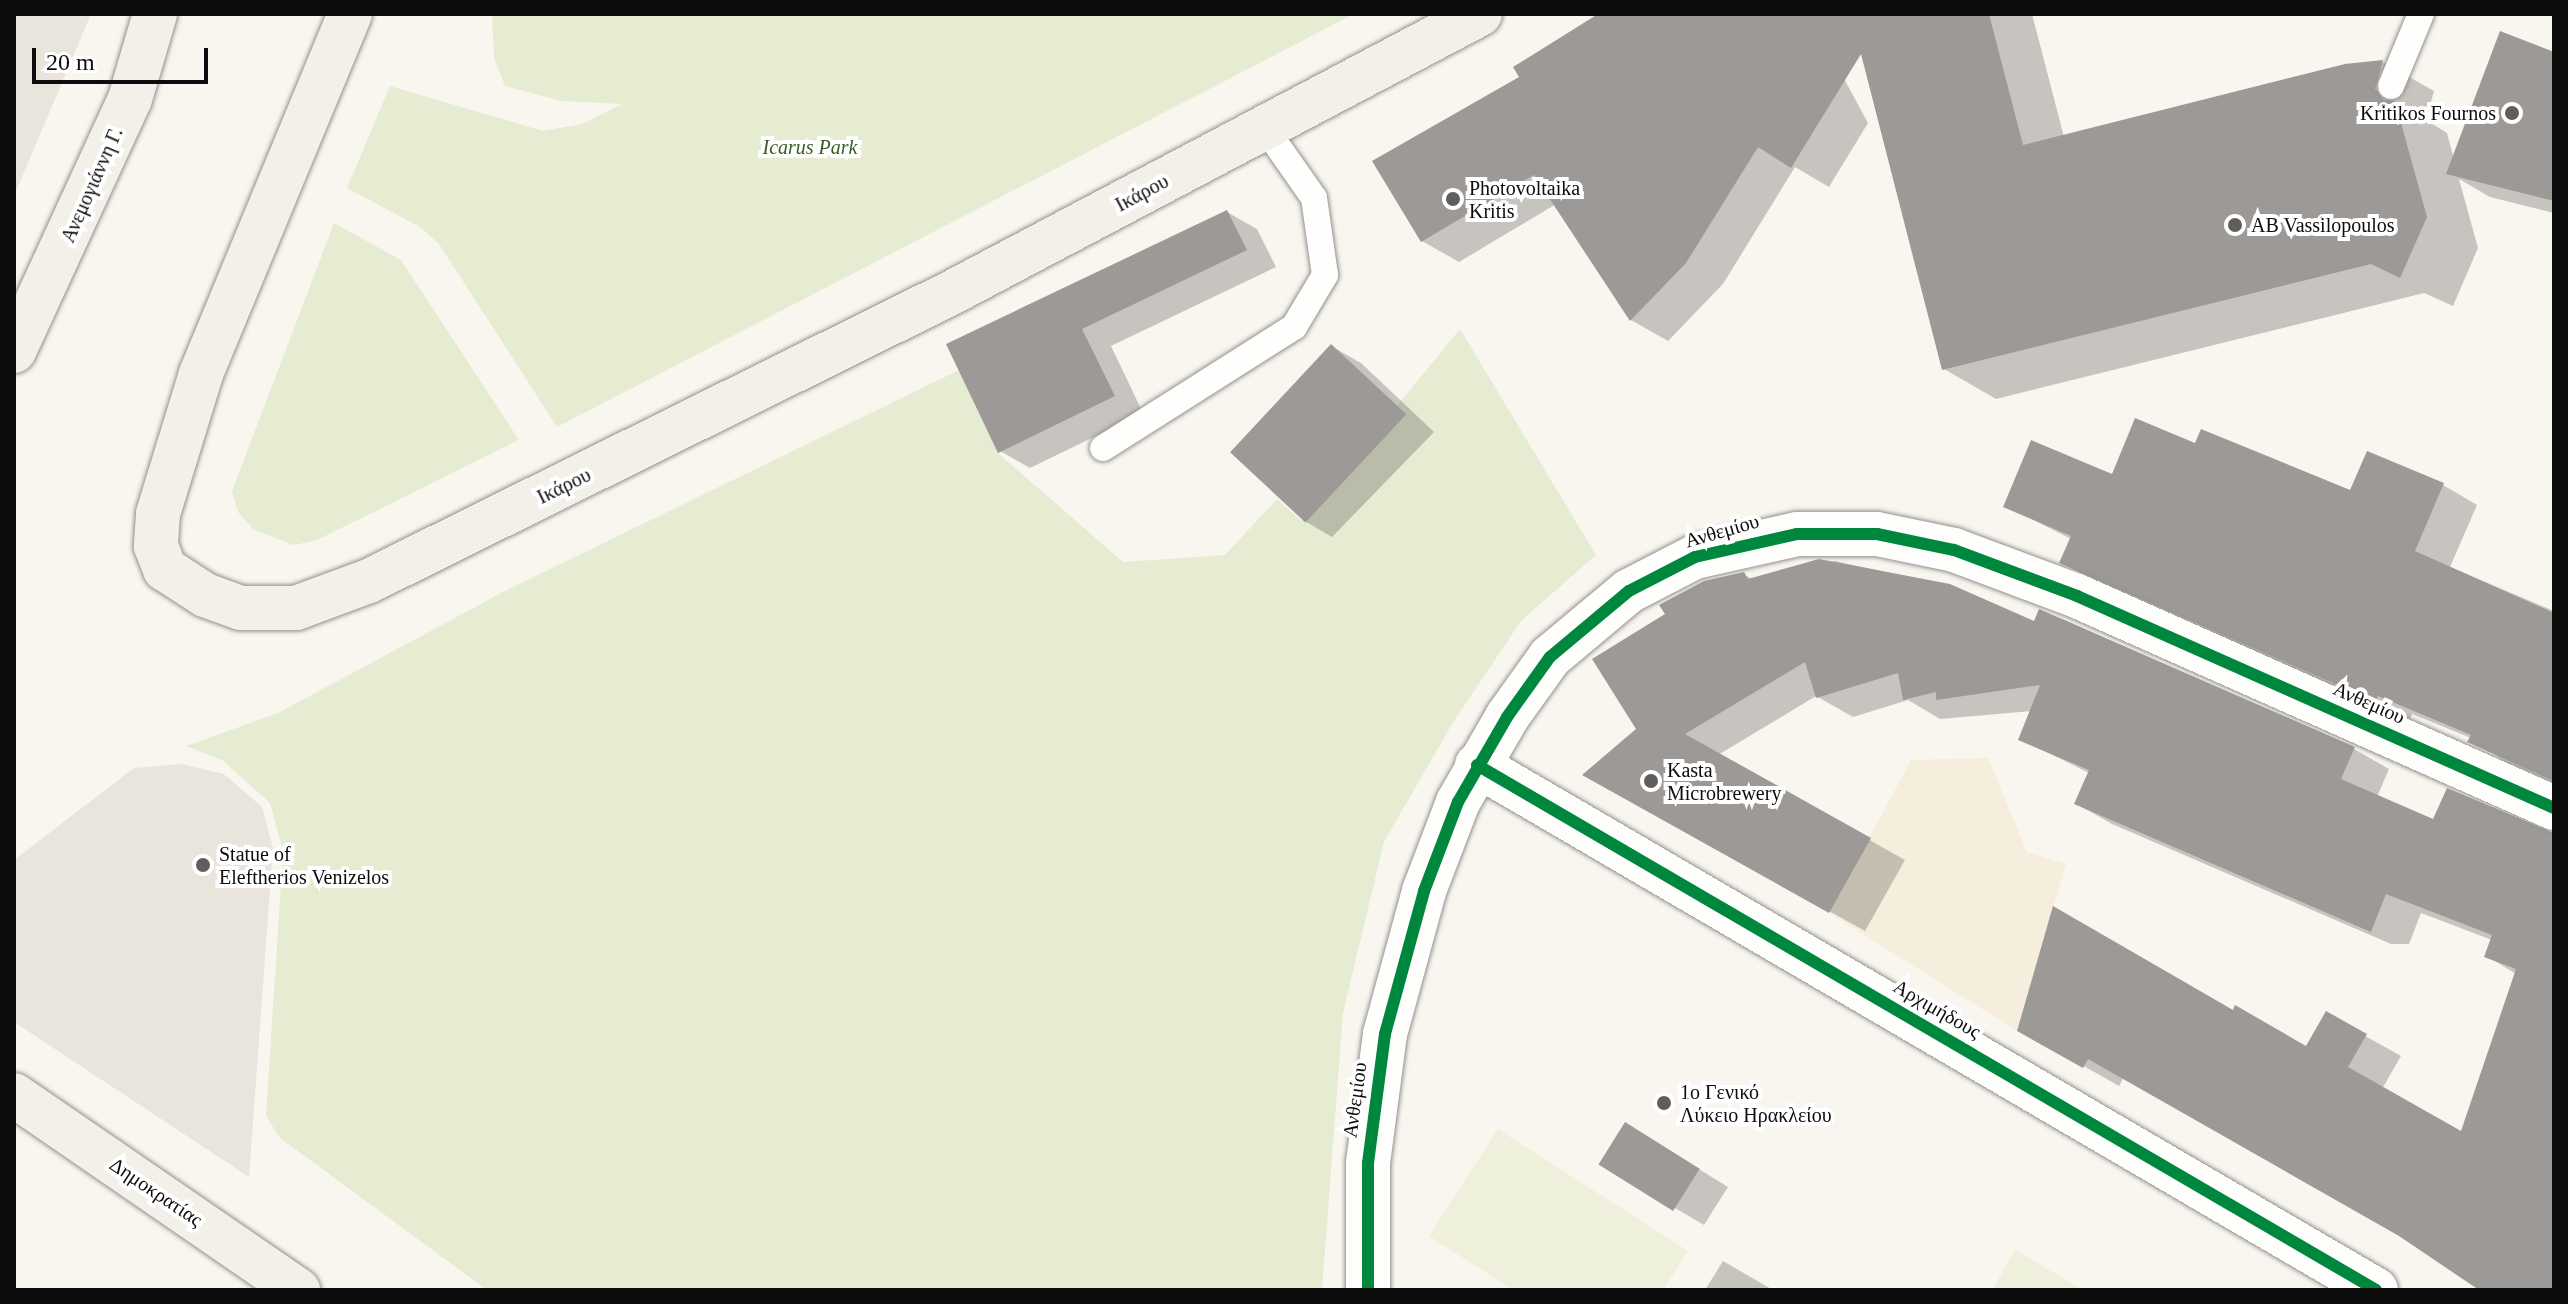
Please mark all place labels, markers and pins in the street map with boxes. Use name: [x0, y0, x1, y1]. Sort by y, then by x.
place label: Kritikos Fournos: [2360, 101, 2496, 125]
marker: Kritikos Fournos: [2503, 104, 2521, 122]
place label: Photovoltaika Kritis: [1469, 176, 1580, 223]
marker: Photovoltaika Kritis: [1444, 190, 1462, 208]
place label: AB Vassilopoulos: [2251, 213, 2395, 237]
marker: AB Vassilopoulos: [2226, 216, 2244, 234]
place label: Kasta Microbrewery: [1667, 758, 1781, 805]
marker: Kasta Microbrewery: [1642, 772, 1660, 790]
place label: Statue of Eleftherios Venizelos: [219, 842, 389, 889]
marker: Statue of Eleftherios Venizelos: [194, 856, 212, 874]
place label: 1ο Γενικό Λύκειο Ηρακλείου: [1680, 1080, 1832, 1127]
marker: 1ο Γενικό Λύκειο Ηρακλείου: [1655, 1094, 1673, 1112]

